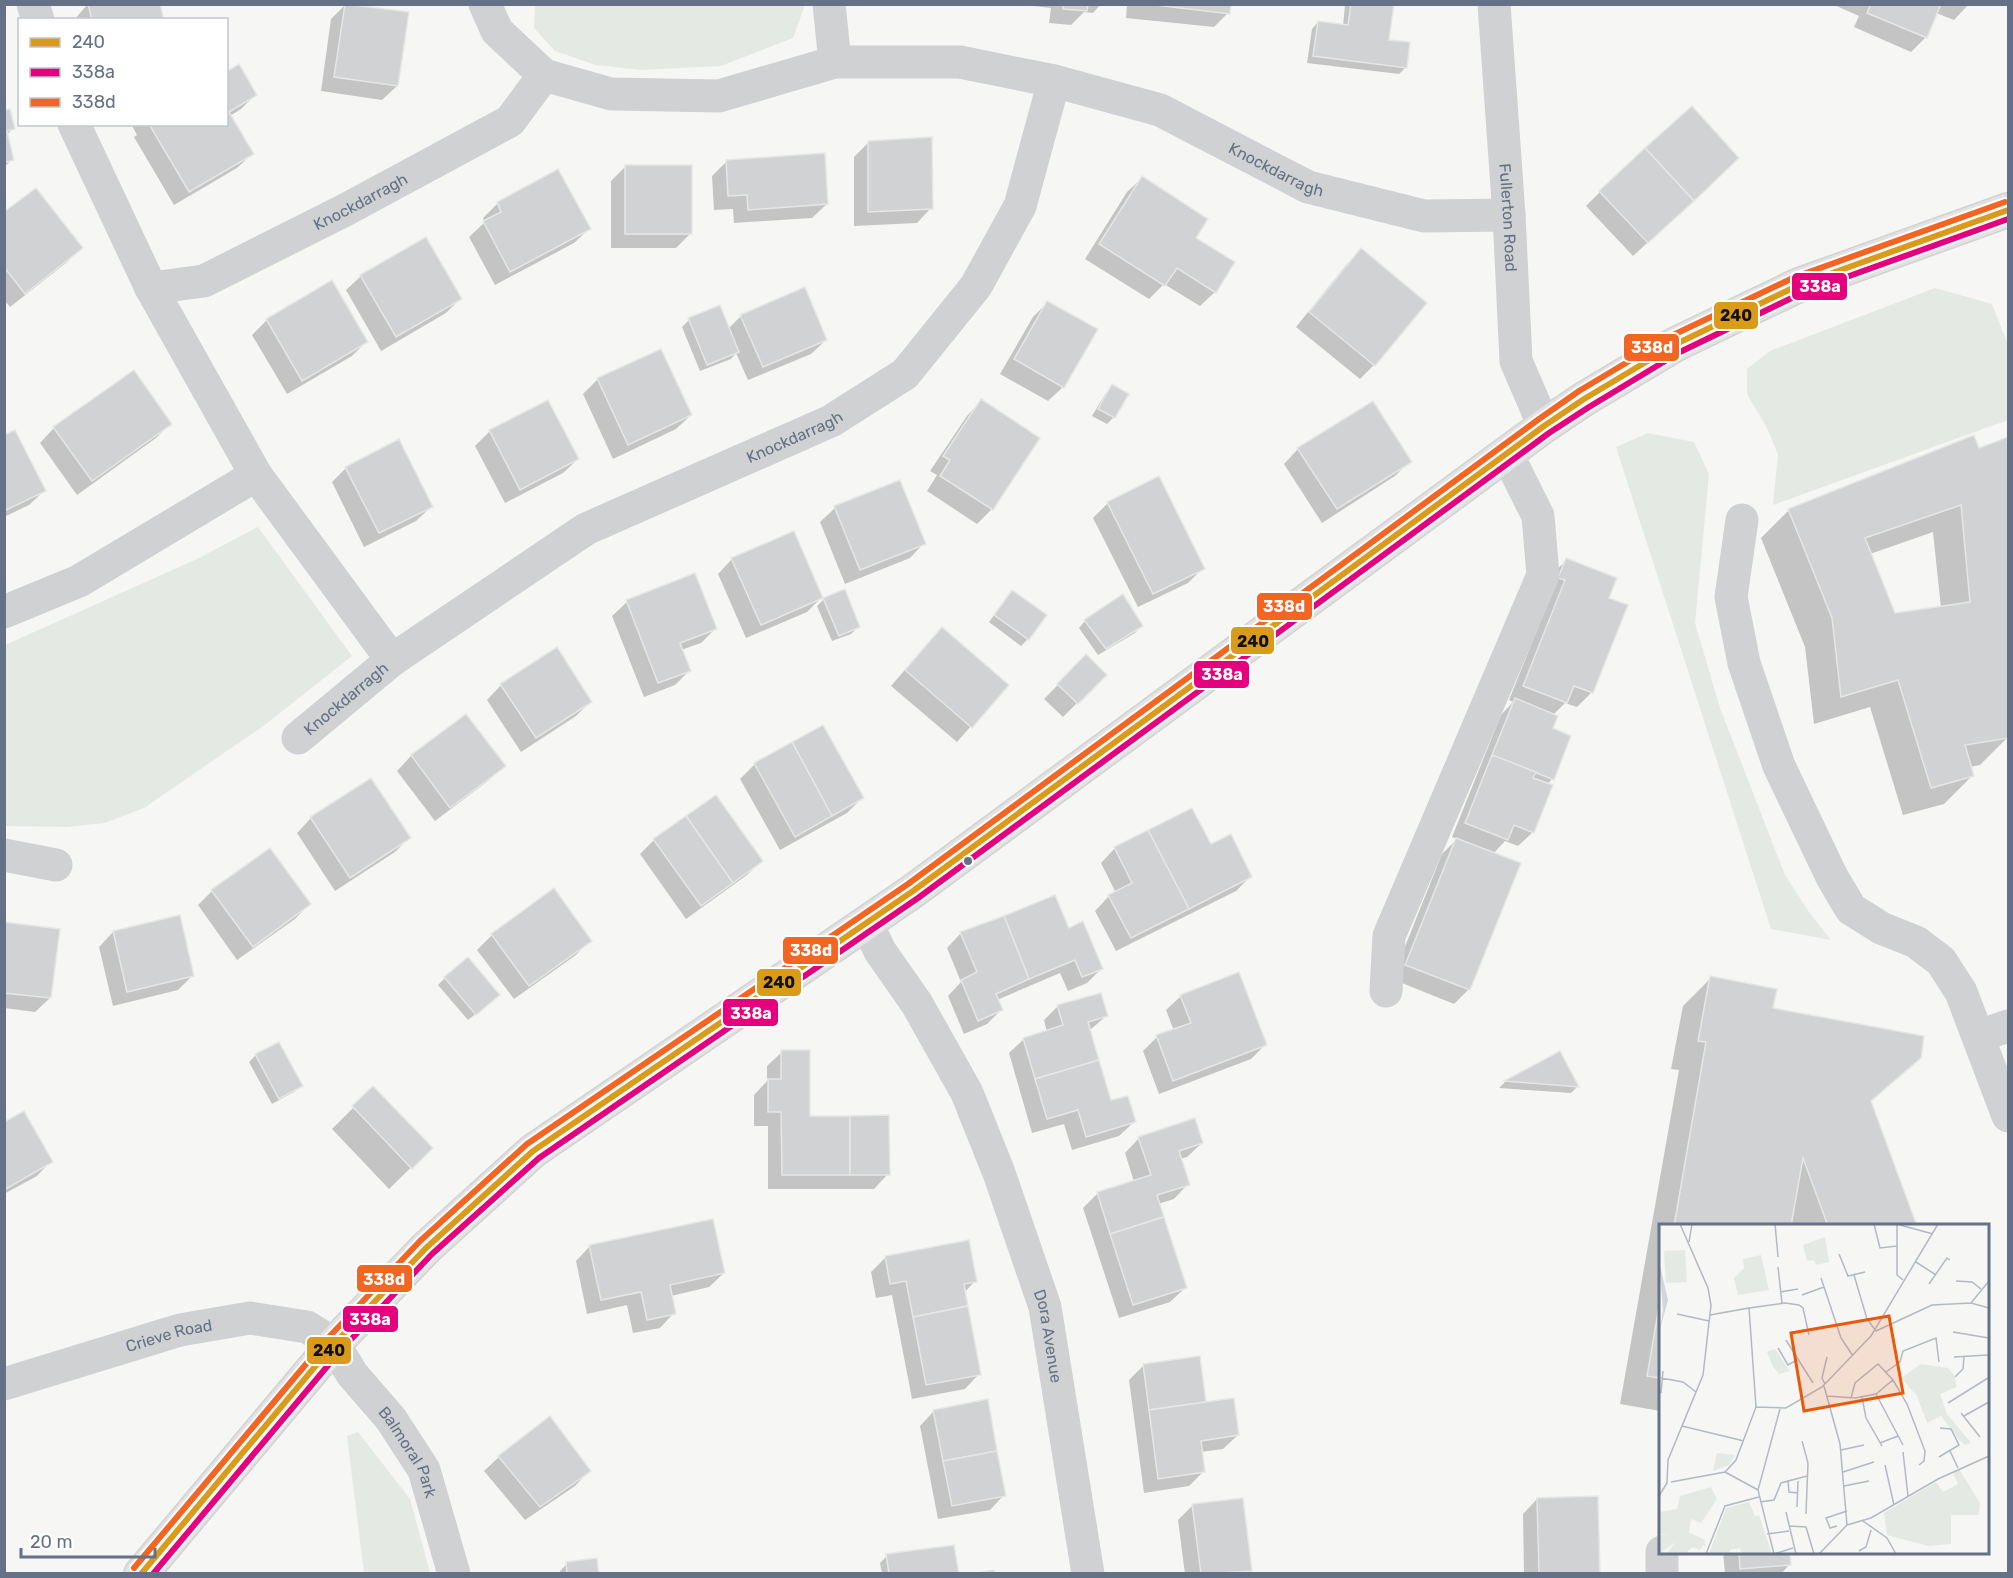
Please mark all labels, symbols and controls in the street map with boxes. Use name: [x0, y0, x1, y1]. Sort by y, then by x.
legend: [18, 18, 228, 126]
text: 240: [72, 31, 105, 53]
text: 338a: [72, 61, 115, 83]
text: 338d: [72, 91, 116, 113]
street label: Knockdarragh: [1225, 138, 1326, 201]
street label: Fullerton Road: [1495, 163, 1521, 272]
street label: Knockdarragh: [310, 169, 411, 234]
line badge: 338a: [1791, 272, 1848, 301]
text: 338a: [1799, 277, 1841, 296]
line badge: 240: [1713, 301, 1759, 330]
text: 240: [1720, 306, 1752, 325]
line badge: 338d: [1623, 333, 1680, 362]
text: 338d: [1631, 338, 1673, 357]
street label: Knockdarragh: [743, 407, 846, 467]
line badge: 338d: [1256, 592, 1313, 621]
text: 338d: [1263, 597, 1305, 616]
line badge: 240: [1230, 626, 1275, 655]
text: 240: [1237, 632, 1269, 651]
street label: Knockdarragh: [300, 658, 392, 739]
line badge: 338a: [1193, 660, 1250, 689]
text: 338a: [1201, 665, 1243, 684]
unlabelled marker: [962, 855, 974, 867]
line badge: 338d: [782, 936, 839, 965]
text: 338d: [790, 941, 832, 960]
line badge: 240: [756, 968, 802, 997]
text: 240: [763, 973, 795, 992]
line badge: 338a: [722, 998, 779, 1027]
text: 338a: [730, 1004, 772, 1023]
inset map: [1659, 1224, 1989, 1554]
line badge: 338d: [356, 1264, 413, 1293]
text: 338d: [363, 1270, 405, 1289]
street label: Dora Avenue: [1030, 1287, 1066, 1384]
line badge: 338a: [342, 1305, 399, 1333]
text: 338a: [349, 1310, 391, 1329]
street label: Crieve Road: [123, 1316, 213, 1356]
line badge: 240: [306, 1336, 352, 1365]
text: 240: [313, 1341, 345, 1360]
street label: Balmoral Park: [374, 1403, 441, 1501]
scale bar: [21, 1521, 154, 1559]
text: 20 m: [30, 1531, 72, 1553]

